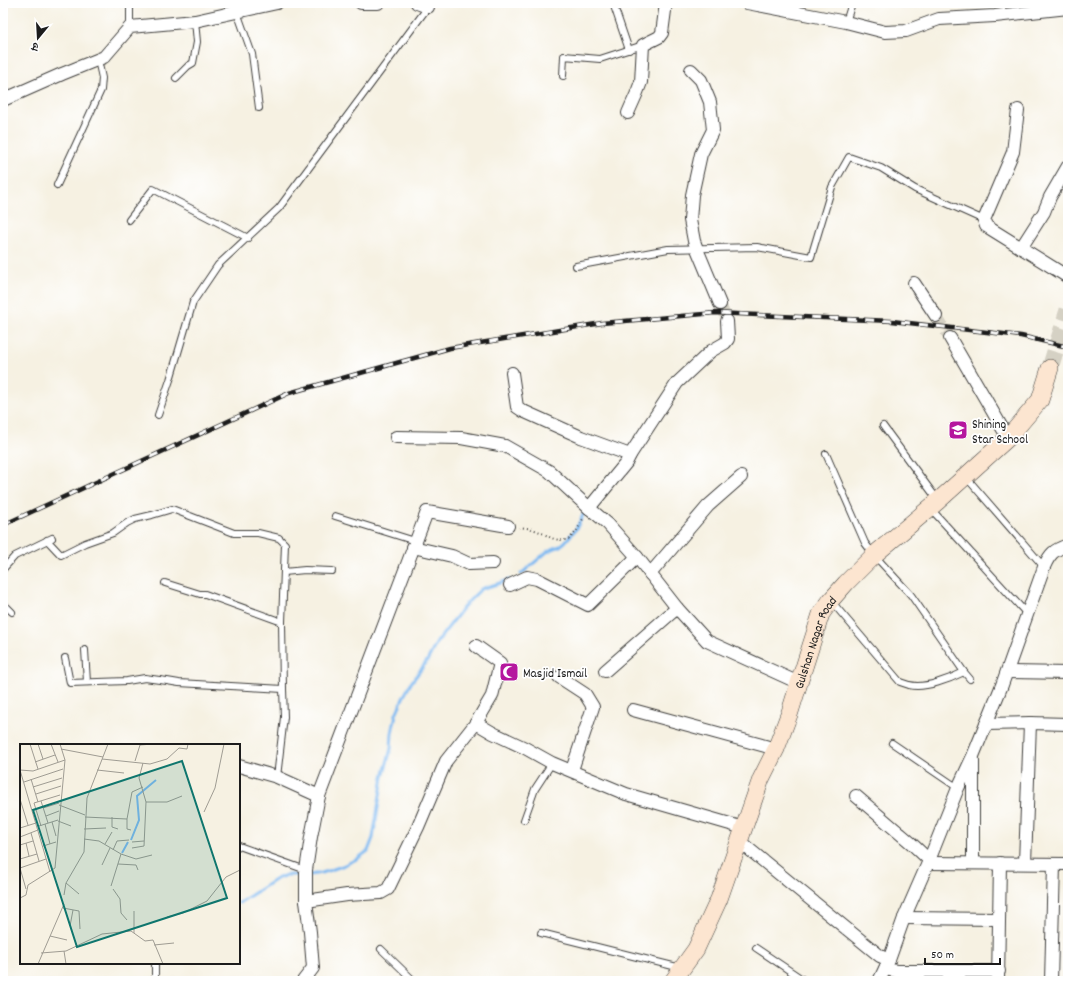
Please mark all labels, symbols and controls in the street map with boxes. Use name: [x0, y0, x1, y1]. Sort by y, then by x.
north arrow: [18, 18, 58, 58]
text: उ: [29, 37, 42, 54]
place label: Shining Star School: [972, 416, 1028, 450]
school or university icon: Shining Star School: [947, 419, 969, 441]
street label: Gulshan Nagar Road: [791, 593, 842, 692]
mosque icon: Masjid Ismail: [498, 661, 520, 683]
place label: Masjid Ismail: [523, 665, 587, 684]
inset map: [20, 744, 240, 964]
scale bar: [925, 940, 1000, 966]
text: 50 m: [931, 947, 954, 964]

